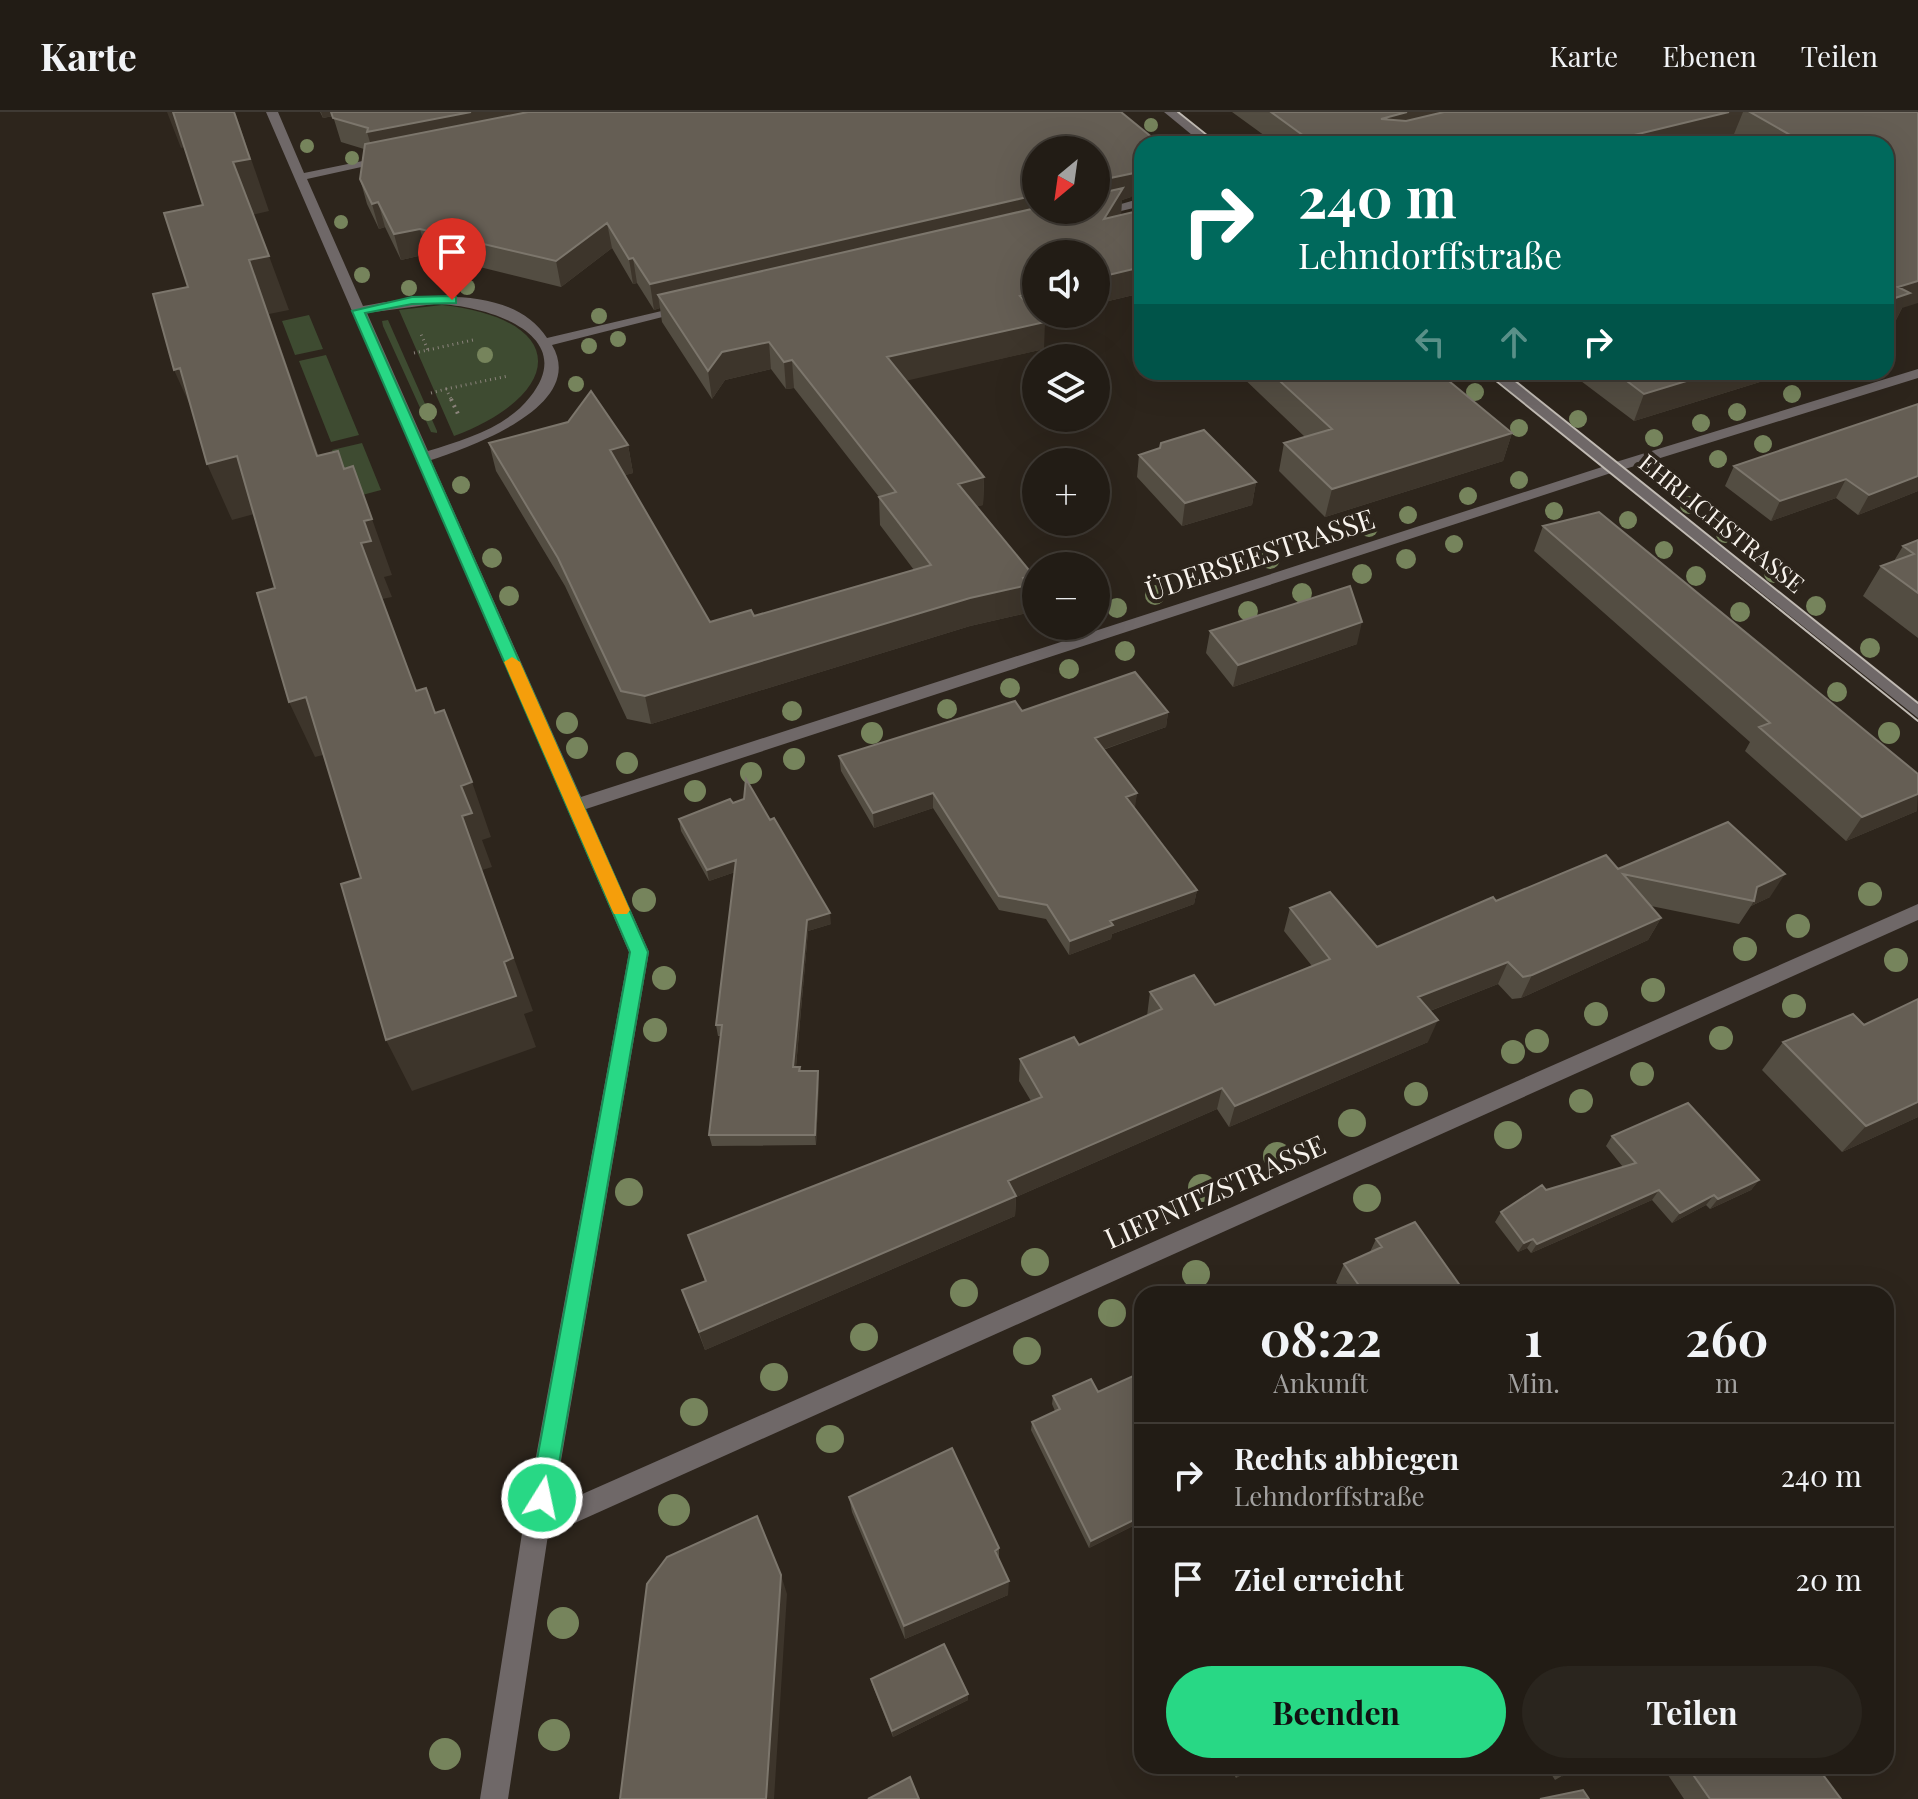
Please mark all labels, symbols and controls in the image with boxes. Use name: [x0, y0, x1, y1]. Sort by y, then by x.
text: Karte: [40, 30, 137, 81]
text: Karte: [1549, 37, 1618, 74]
text: Ebenen: [1662, 37, 1757, 74]
text: Teilen: [1801, 37, 1878, 74]
north arrow: [1022, 136, 1110, 224]
map controls: [1022, 136, 1110, 640]
text: 240 m: [1298, 158, 1457, 233]
icon: right: [1166, 168, 1270, 272]
pin: [418, 218, 486, 300]
icon: arrive: [430, 230, 474, 274]
text: Lehndorffstraße: [1298, 230, 1562, 278]
button: sound: [1022, 240, 1110, 328]
icon: left: [1408, 320, 1452, 364]
icon: ahead: [1492, 320, 1536, 364]
icon: right: [1576, 320, 1620, 364]
button: layers: [1022, 344, 1110, 432]
street label: EHRLICHSTRASSE: [1633, 446, 1812, 599]
button: +: [1022, 448, 1110, 536]
street label: ÜDERSEESTRASSE: [1140, 499, 1379, 608]
button: −: [1022, 552, 1110, 640]
street label: LIEPNITZSTRASSE: [1098, 1125, 1331, 1256]
text: 08:22: [1260, 1305, 1382, 1369]
text: 1: [1524, 1305, 1543, 1369]
text: 260: [1685, 1305, 1768, 1369]
text: Ankunft: [1273, 1365, 1368, 1400]
text: Min.: [1507, 1365, 1560, 1400]
text: m: [1715, 1365, 1738, 1400]
text: Rechts abbiegen: [1234, 1438, 1459, 1478]
icon: right: [1166, 1453, 1210, 1497]
text: 240 m: [1781, 1455, 1862, 1495]
position arrow: [500, 1456, 584, 1540]
text: Lehndorffstraße: [1234, 1478, 1425, 1513]
icon: arrive: [1166, 1557, 1210, 1601]
text: Ziel erreicht: [1234, 1559, 1404, 1599]
text: 20 m: [1796, 1559, 1862, 1599]
button: Beenden: [1166, 1666, 1506, 1758]
button: Teilen: [1522, 1666, 1862, 1758]

